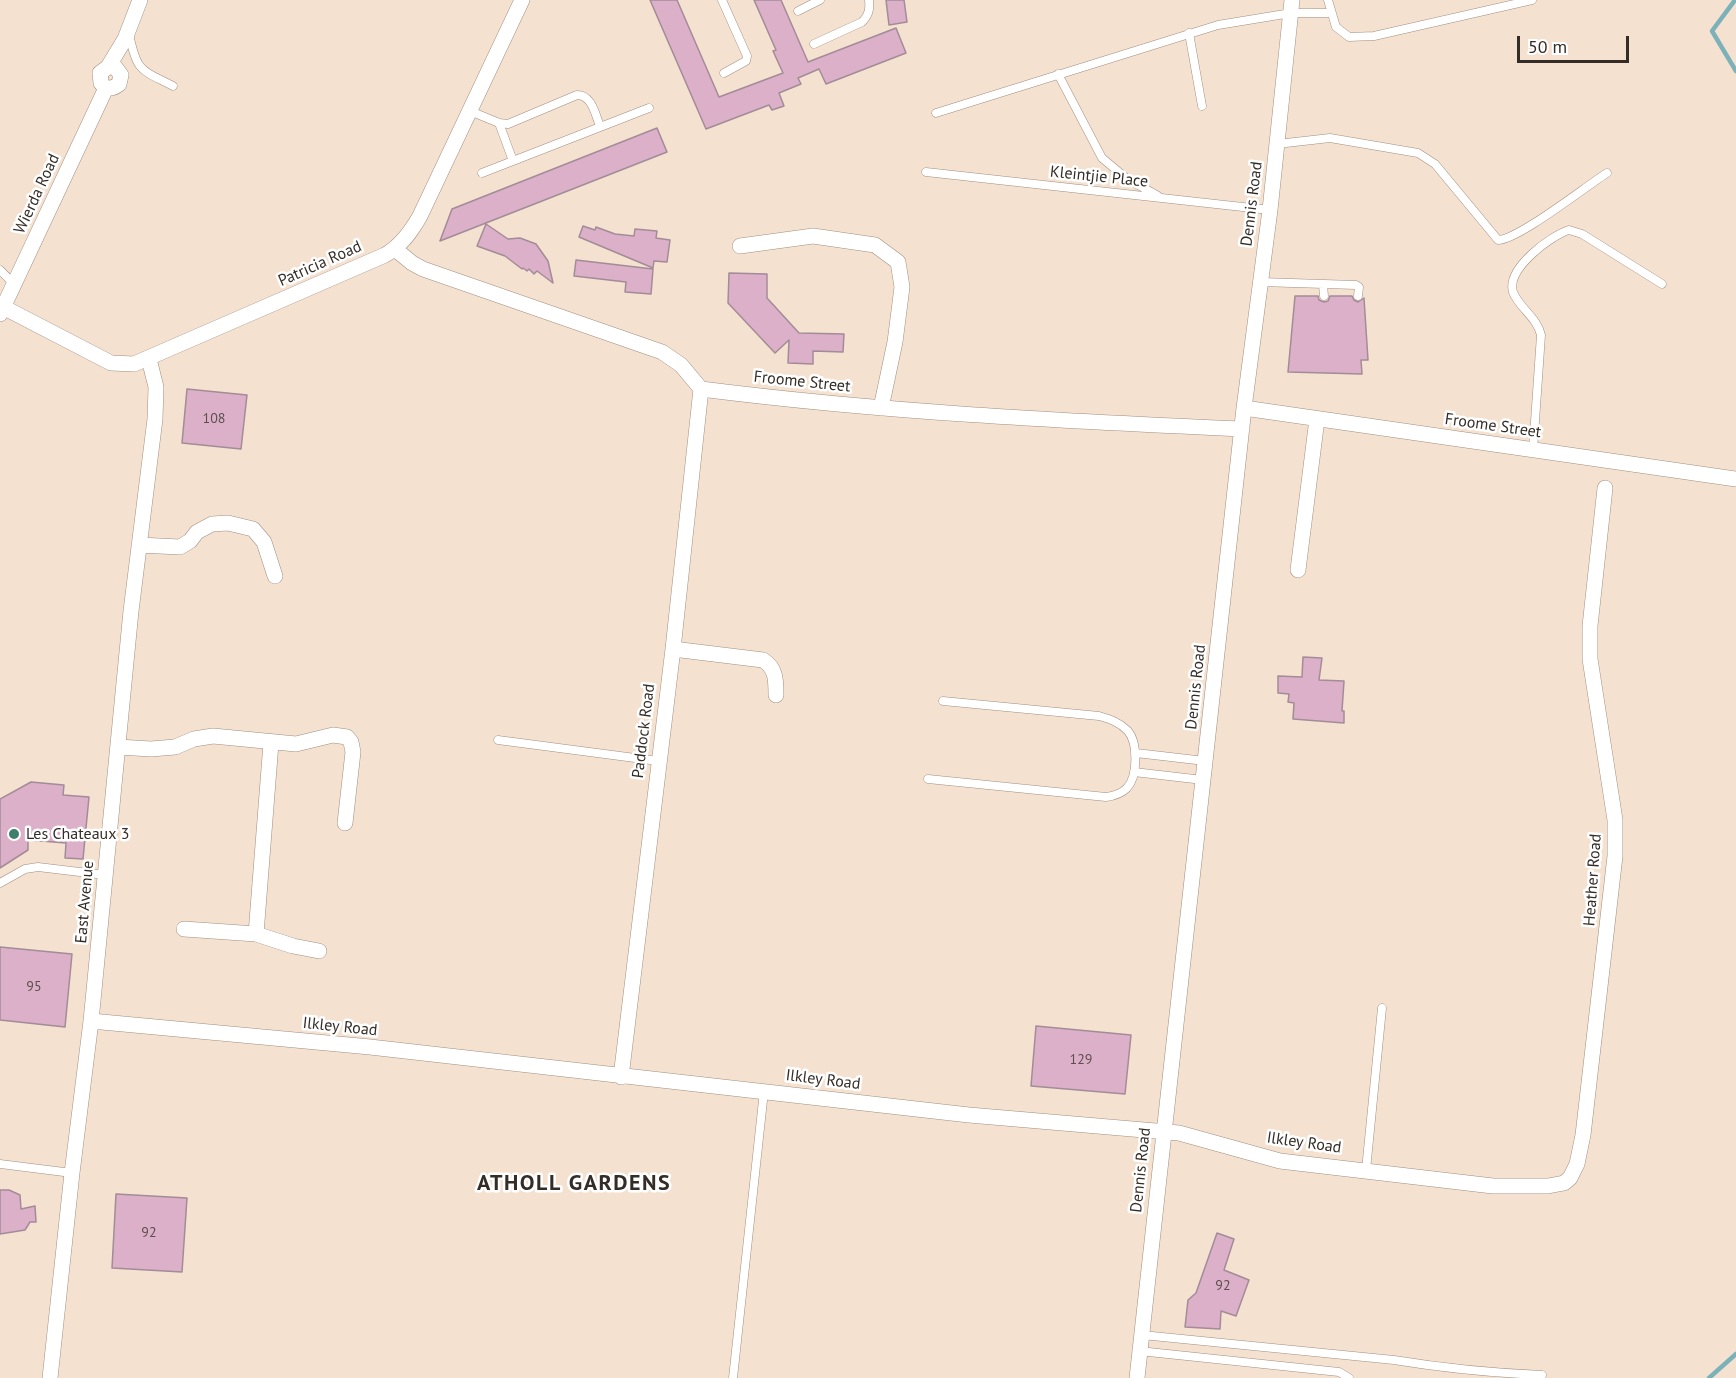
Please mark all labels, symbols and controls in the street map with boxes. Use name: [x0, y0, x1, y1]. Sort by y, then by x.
scale bar: [1520, 24, 1632, 62]
text: 50 m: [1528, 35, 1567, 58]
street label: Wierda Road: [10, 151, 64, 237]
street label: Dennis Road: [1237, 161, 1267, 247]
street label: Kleintjie Place: [1049, 162, 1149, 192]
street label: Patricia Road: [275, 237, 365, 291]
street label: Froome Street: [753, 367, 851, 397]
street label: Froome Street: [1444, 410, 1542, 442]
house number: 108: [203, 411, 225, 427]
street label: Dennis Road: [1182, 644, 1210, 730]
street label: Paddock Road: [629, 683, 659, 779]
place label: Les Chateaux 3: [26, 824, 129, 844]
marker: Les Chateaux 3: [7, 827, 21, 841]
street label: Heather Road: [1580, 833, 1606, 927]
street label: East Avenue: [72, 860, 98, 944]
house number: 95: [26, 979, 42, 995]
street label: Ilkley Road: [302, 1014, 378, 1040]
house number: 129: [1070, 1052, 1092, 1068]
street label: Ilkley Road: [785, 1066, 861, 1094]
street label: Dennis Road: [1127, 1127, 1155, 1213]
street label: Ilkley Road: [1266, 1128, 1342, 1158]
district label: ATHOLL GARDENS: [477, 1171, 671, 1197]
house number: 92: [141, 1225, 157, 1241]
house number: 92: [1215, 1278, 1231, 1294]

